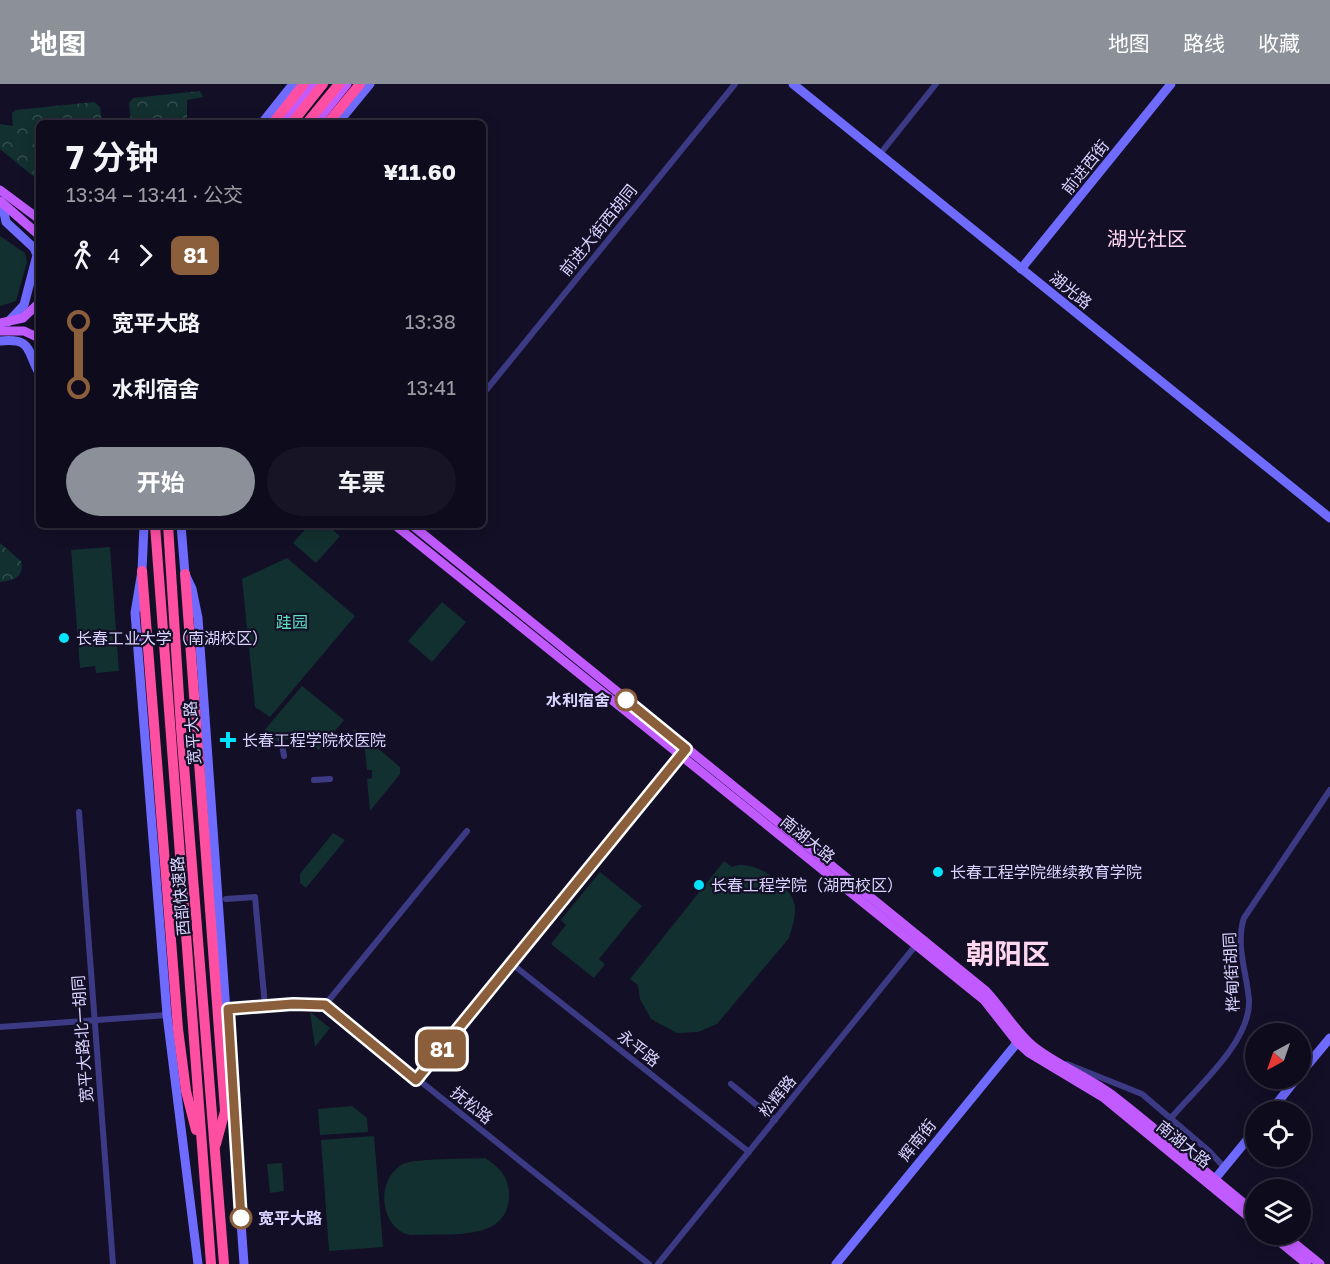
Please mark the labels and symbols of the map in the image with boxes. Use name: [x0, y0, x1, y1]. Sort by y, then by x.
street label: 前进西街: [1057, 136, 1113, 198]
street label: 前进大街西胡同: [555, 180, 641, 280]
district label: 湖光社区: [1107, 226, 1187, 250]
street label: 湖光路: [1046, 267, 1096, 313]
park label: 跬园: [276, 612, 308, 632]
place label: 长春工业大学（南湖校区）: [76, 628, 268, 648]
marker: 长春工业大学（南湖校区）: [57, 631, 71, 645]
marker: 水利宿舍: [615, 689, 637, 711]
place label: 水利宿舍: [546, 690, 610, 710]
street label: 宽平大路: [180, 700, 204, 766]
place label: 长春工程学院校医院: [242, 730, 386, 750]
marker: 长春工程学院校医院: [219, 731, 237, 749]
street label: 南湖大路: [777, 811, 839, 867]
street label: 西部快速路: [167, 855, 193, 937]
place label: 长春工程学院继续教育学院: [950, 862, 1142, 882]
marker: 长春工程学院继续教育学院: [931, 865, 945, 879]
place label: 长春工程学院（湖西校区）: [711, 875, 903, 895]
marker: 长春工程学院（湖西校区）: [692, 878, 706, 892]
street label: 桦甸街胡同: [1219, 932, 1243, 1012]
district label: 朝阳区: [966, 937, 1050, 970]
street label: 宽平大路北一胡同: [68, 974, 96, 1104]
north arrow: [1245, 1023, 1311, 1089]
street label: 永平路: [614, 1025, 664, 1071]
line badge: 81: [415, 1030, 469, 1068]
street label: 松辉路: [754, 1071, 800, 1121]
street label: 抚松路: [447, 1082, 497, 1128]
street label: 辉南街: [894, 1115, 940, 1165]
street label: 南湖大路: [1153, 1116, 1215, 1172]
marker: 宽平大路: [230, 1207, 252, 1229]
place label: 宽平大路: [258, 1208, 322, 1228]

